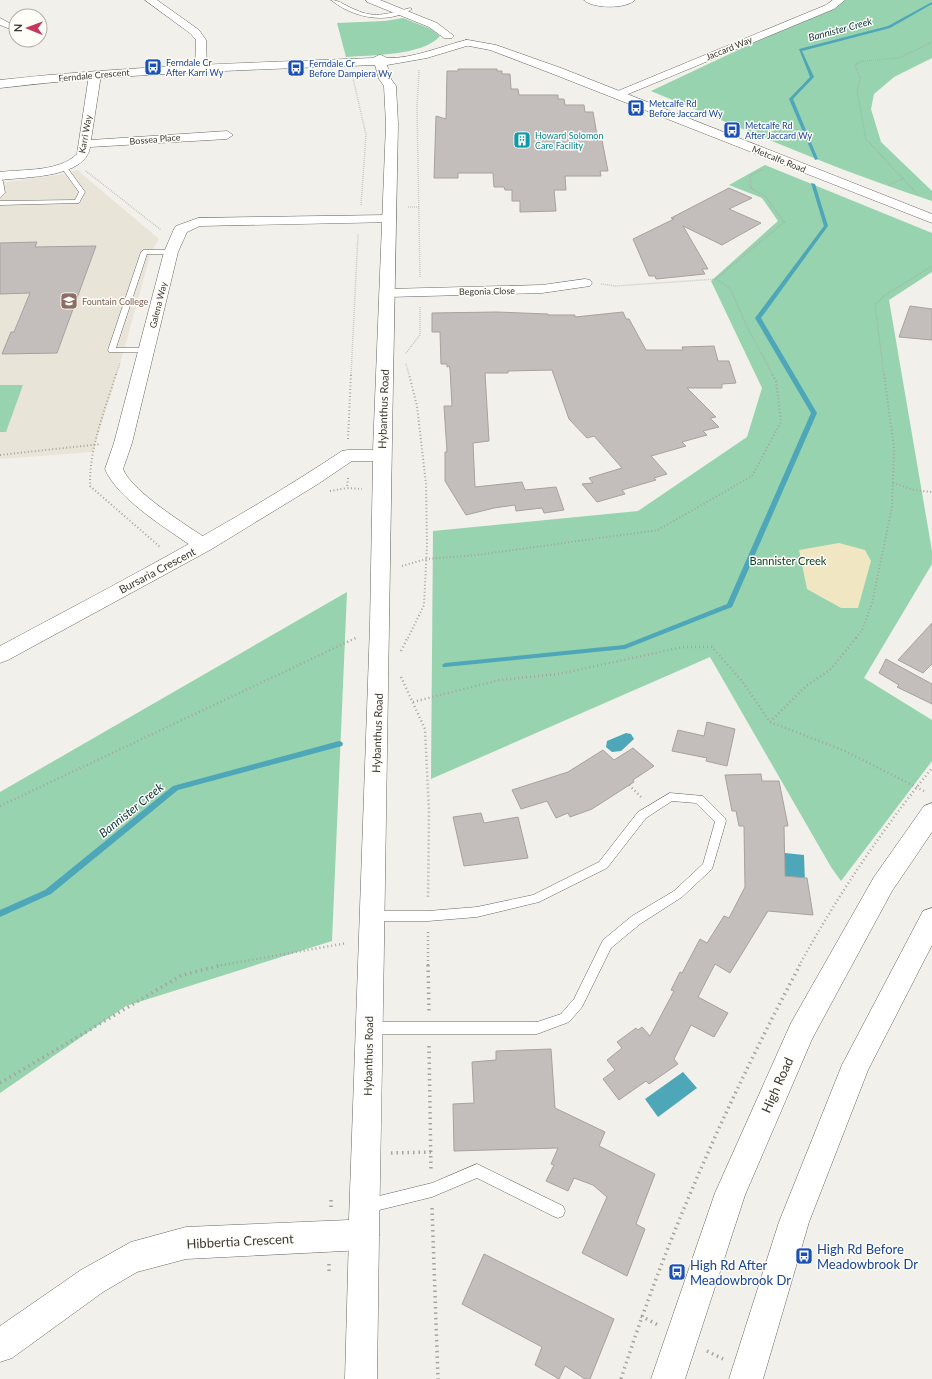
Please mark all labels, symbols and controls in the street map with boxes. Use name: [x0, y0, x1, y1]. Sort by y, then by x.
north arrow: [8, 8, 48, 48]
water label: Bannister Creek: [807, 15, 873, 43]
text: N: [11, 23, 24, 32]
street label: Jaccard Way: [704, 34, 754, 62]
bus stop icon: Ferndale Cr After Karri Wy: [143, 57, 163, 77]
place label: Ferndale Cr After Karri Wy: [166, 57, 224, 78]
bus stop icon: Ferndale Cr Before Dampiera Wy: [286, 58, 306, 78]
place label: Ferndale Cr Before Dampiera Wy: [309, 58, 392, 79]
street label: Ferndale Crescent: [58, 66, 131, 84]
bus stop icon: Metcalfe Rd Before Jaccard Wy: [626, 98, 646, 118]
place label: Metcalfe Rd Before Jaccard Wy: [649, 98, 723, 119]
street label: Karri Way: [76, 113, 94, 154]
bus stop icon: Metcalfe Rd After Jaccard Wy: [722, 120, 742, 140]
place label: Metcalfe Rd After Jaccard Wy: [745, 120, 813, 141]
building icon: Howard Solomon Care Facility: [512, 130, 532, 150]
place label: Howard Solomon Care Facility: [535, 130, 603, 151]
street label: Bossea Place: [129, 131, 181, 147]
street label: Metcalfe Road: [750, 143, 808, 175]
street label: Galena Way: [147, 280, 169, 329]
street label: Begonia Close: [459, 285, 515, 297]
school or university icon: Fountain College: [59, 291, 79, 311]
place label: Fountain College: [82, 296, 149, 307]
street label: Hybanthus Road: [375, 369, 391, 449]
street label: Bursaria Crescent: [116, 544, 198, 596]
park label: Bannister Creek: [750, 554, 827, 567]
street label: Hybanthus Road: [369, 693, 385, 773]
water label: Bannister Creek: [96, 779, 166, 841]
street label: Hybanthus Road: [361, 1016, 375, 1096]
street label: High Road: [758, 1055, 796, 1115]
street label: Hibbertia Crescent: [186, 1230, 294, 1252]
place label: High Rd Before Meadowbrook Dr: [817, 1241, 918, 1272]
bus stop icon: High Rd Before Meadowbrook Dr: [794, 1246, 814, 1266]
place label: High Rd After Meadowbrook Dr: [690, 1257, 791, 1288]
bus stop icon: High Rd After Meadowbrook Dr: [667, 1262, 687, 1282]

